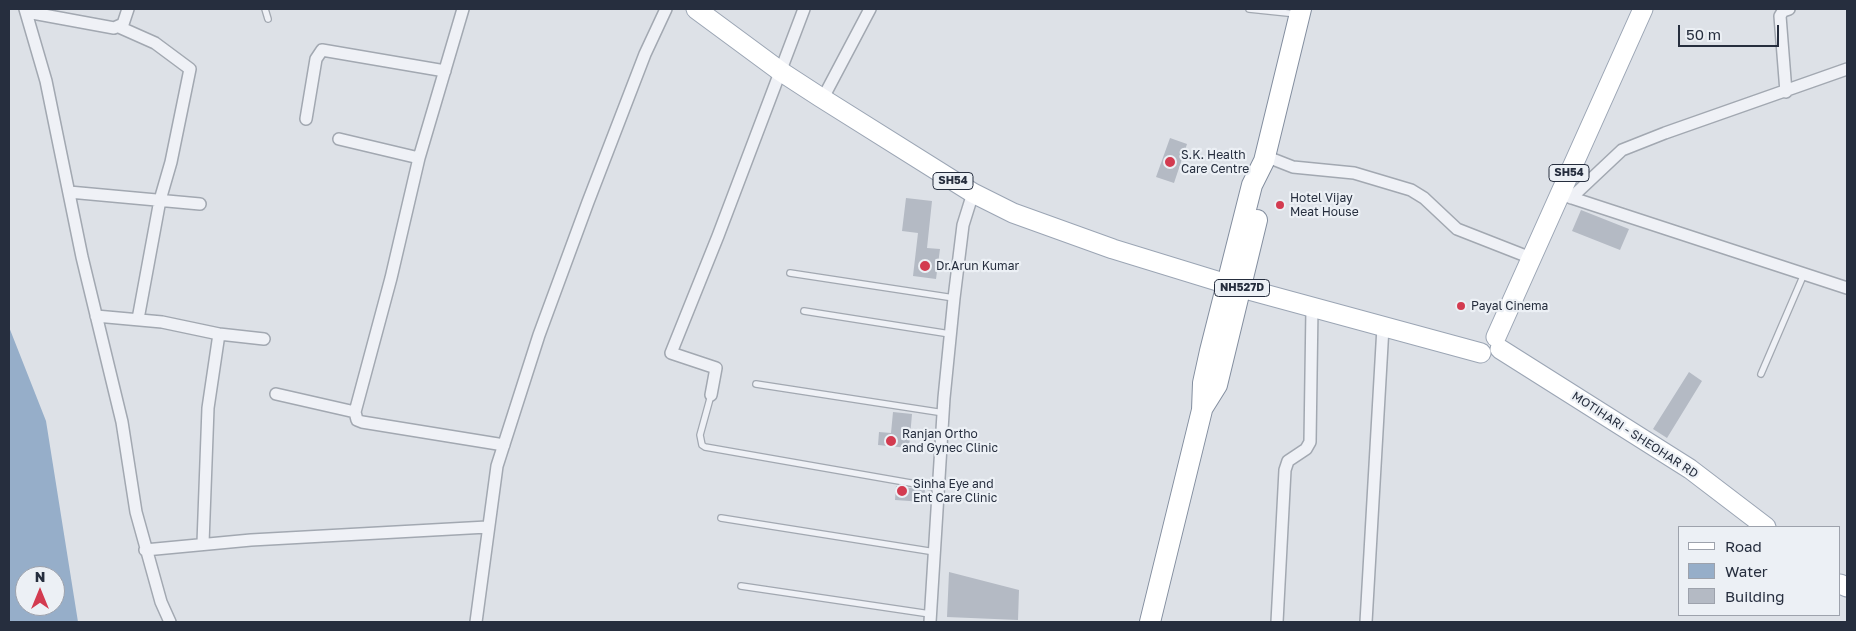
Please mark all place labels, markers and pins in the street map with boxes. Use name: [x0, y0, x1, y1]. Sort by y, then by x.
place label: S.K. Health Care Centre: [1181, 148, 1249, 176]
marker: S.K. Health Care Centre: [1163, 155, 1177, 169]
place label: Hotel Vijay Meat House: [1290, 191, 1359, 219]
marker: Hotel Vijay Meat House: [1274, 199, 1286, 211]
marker: Dr.Arun Kumar: [918, 259, 932, 273]
place label: Dr.Arun Kumar: [936, 259, 1019, 273]
place label: Payal Cinema: [1471, 299, 1548, 313]
marker: Payal Cinema: [1455, 300, 1467, 312]
place label: Ranjan Ortho and Gynec Clinic: [902, 427, 998, 455]
marker: Ranjan Ortho and Gynec Clinic: [884, 434, 898, 448]
place label: Sinha Eye and Ent Care Clinic: [913, 477, 997, 505]
marker: Sinha Eye and Ent Care Clinic: [895, 484, 909, 498]

